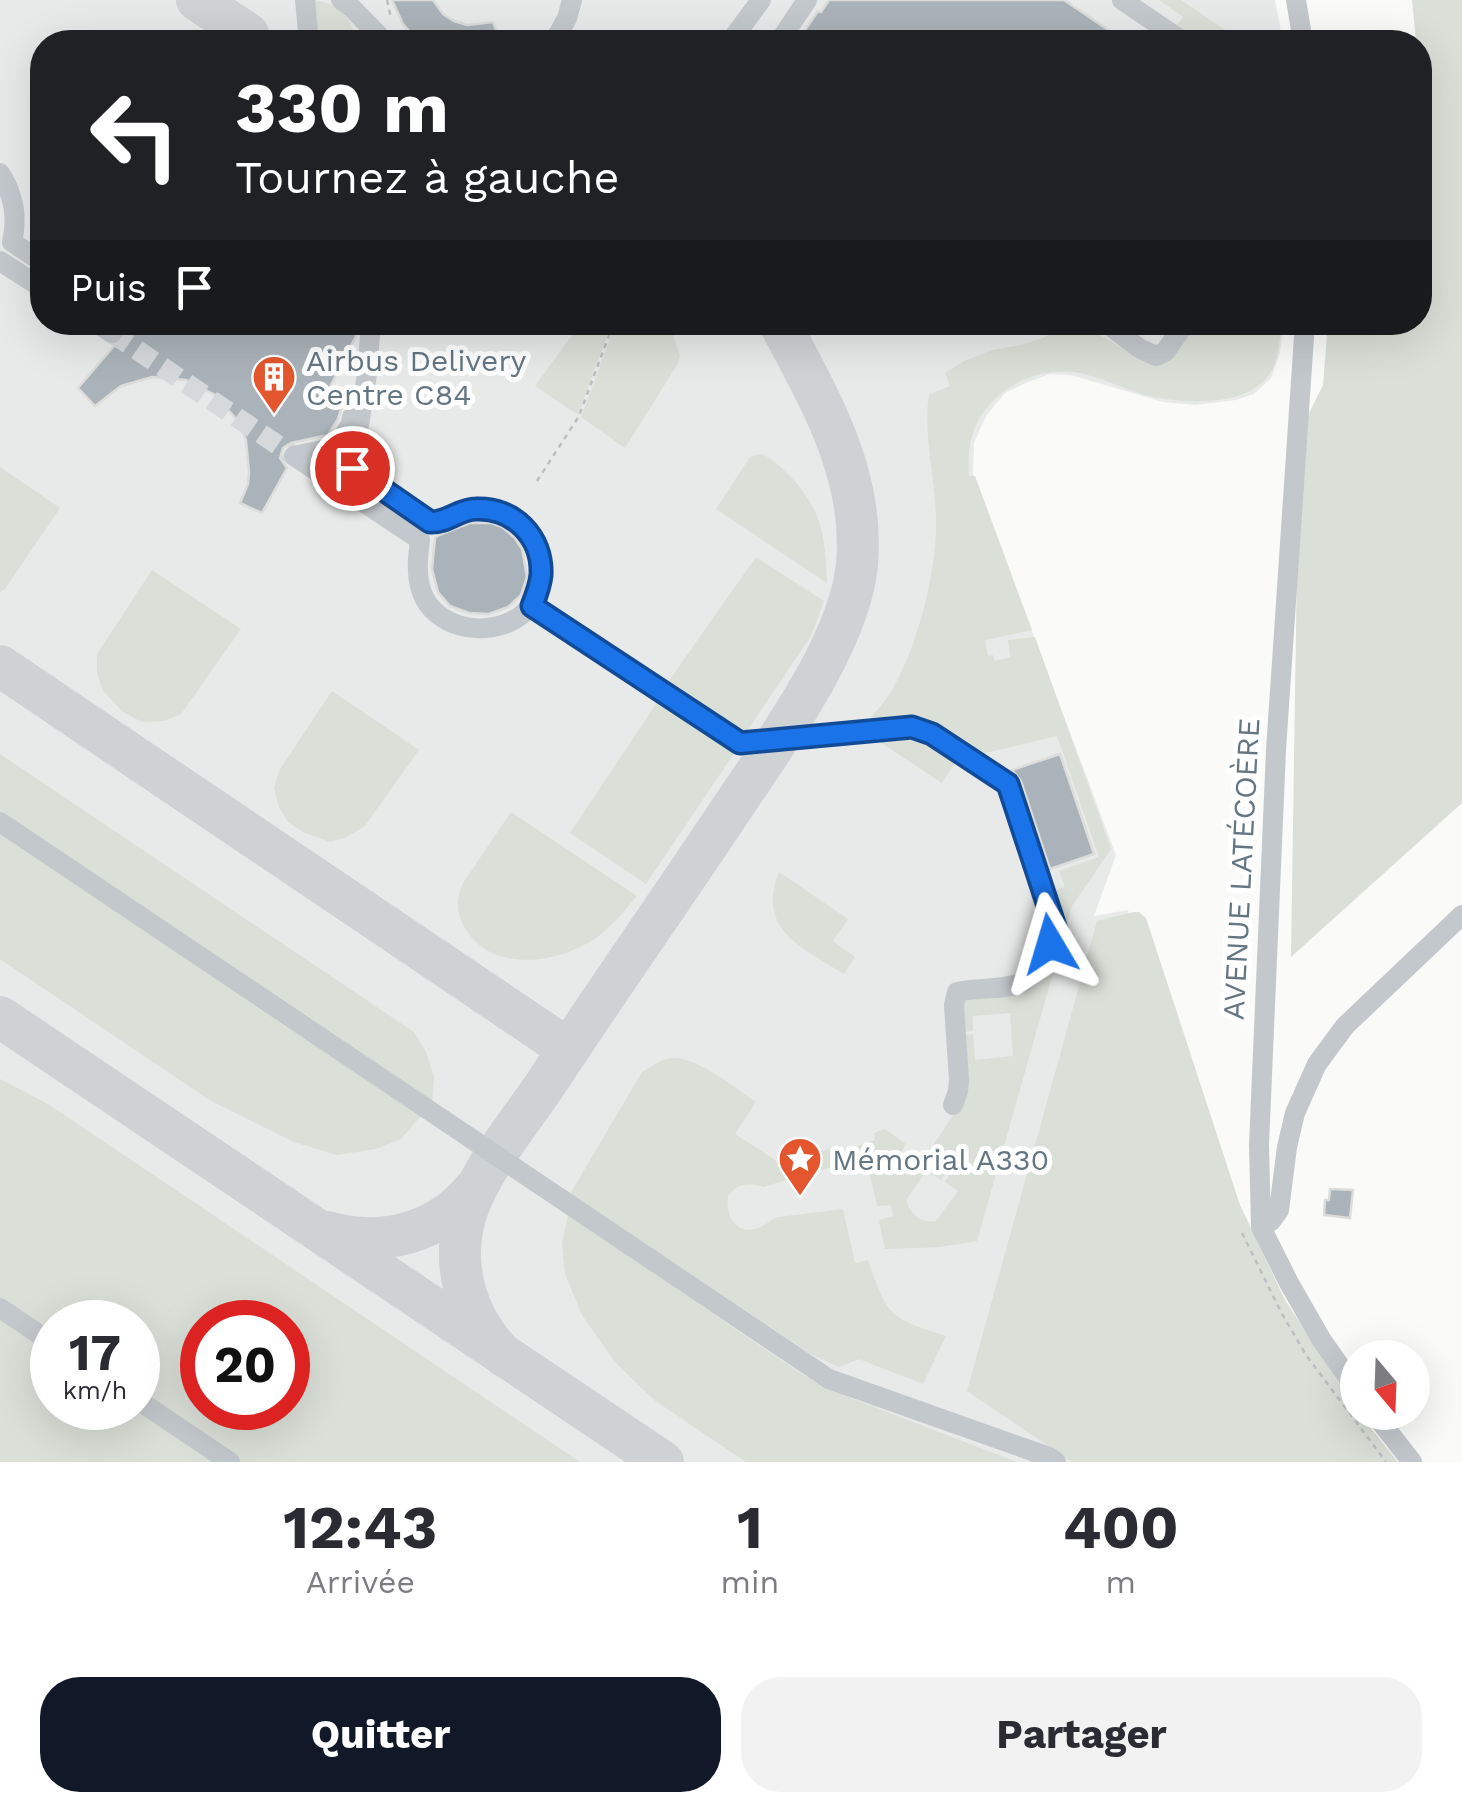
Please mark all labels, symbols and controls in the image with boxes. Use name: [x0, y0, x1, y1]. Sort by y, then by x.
text: 330 m: [235, 67, 449, 149]
icon: left: [70, 70, 200, 200]
text: Tournez à gauche: [235, 151, 620, 204]
icon: arrive: [167, 260, 222, 315]
text: Puis: [70, 266, 147, 310]
place label: Airbus Delivery Centre C84: [306, 343, 527, 412]
building icon: Airbus Delivery Centre C84: [251, 354, 297, 415]
pin: [310, 426, 395, 511]
icon: arrive: [325, 441, 380, 496]
street label: AVENUE LATÉCOÈRE: [1216, 717, 1266, 1021]
position arrow: [998, 892, 1102, 996]
place icon: Mémorial A330: [777, 1136, 823, 1197]
place label: Mémorial A330: [832, 1142, 1049, 1177]
speed limit sign: 20: [180, 1300, 310, 1430]
text: 17: [69, 1323, 121, 1382]
north arrow: [1340, 1340, 1430, 1430]
map controls: [1340, 1340, 1430, 1430]
text: km/h: [63, 1376, 127, 1405]
text: 12:43: [283, 1492, 437, 1563]
text: 1: [737, 1492, 763, 1563]
text: 400: [1063, 1492, 1179, 1563]
text: Arrivée: [306, 1563, 415, 1601]
text: min: [721, 1563, 779, 1601]
text: m: [1105, 1563, 1136, 1601]
button: Quitter: [40, 1677, 721, 1792]
button: Partager: [741, 1677, 1422, 1792]

